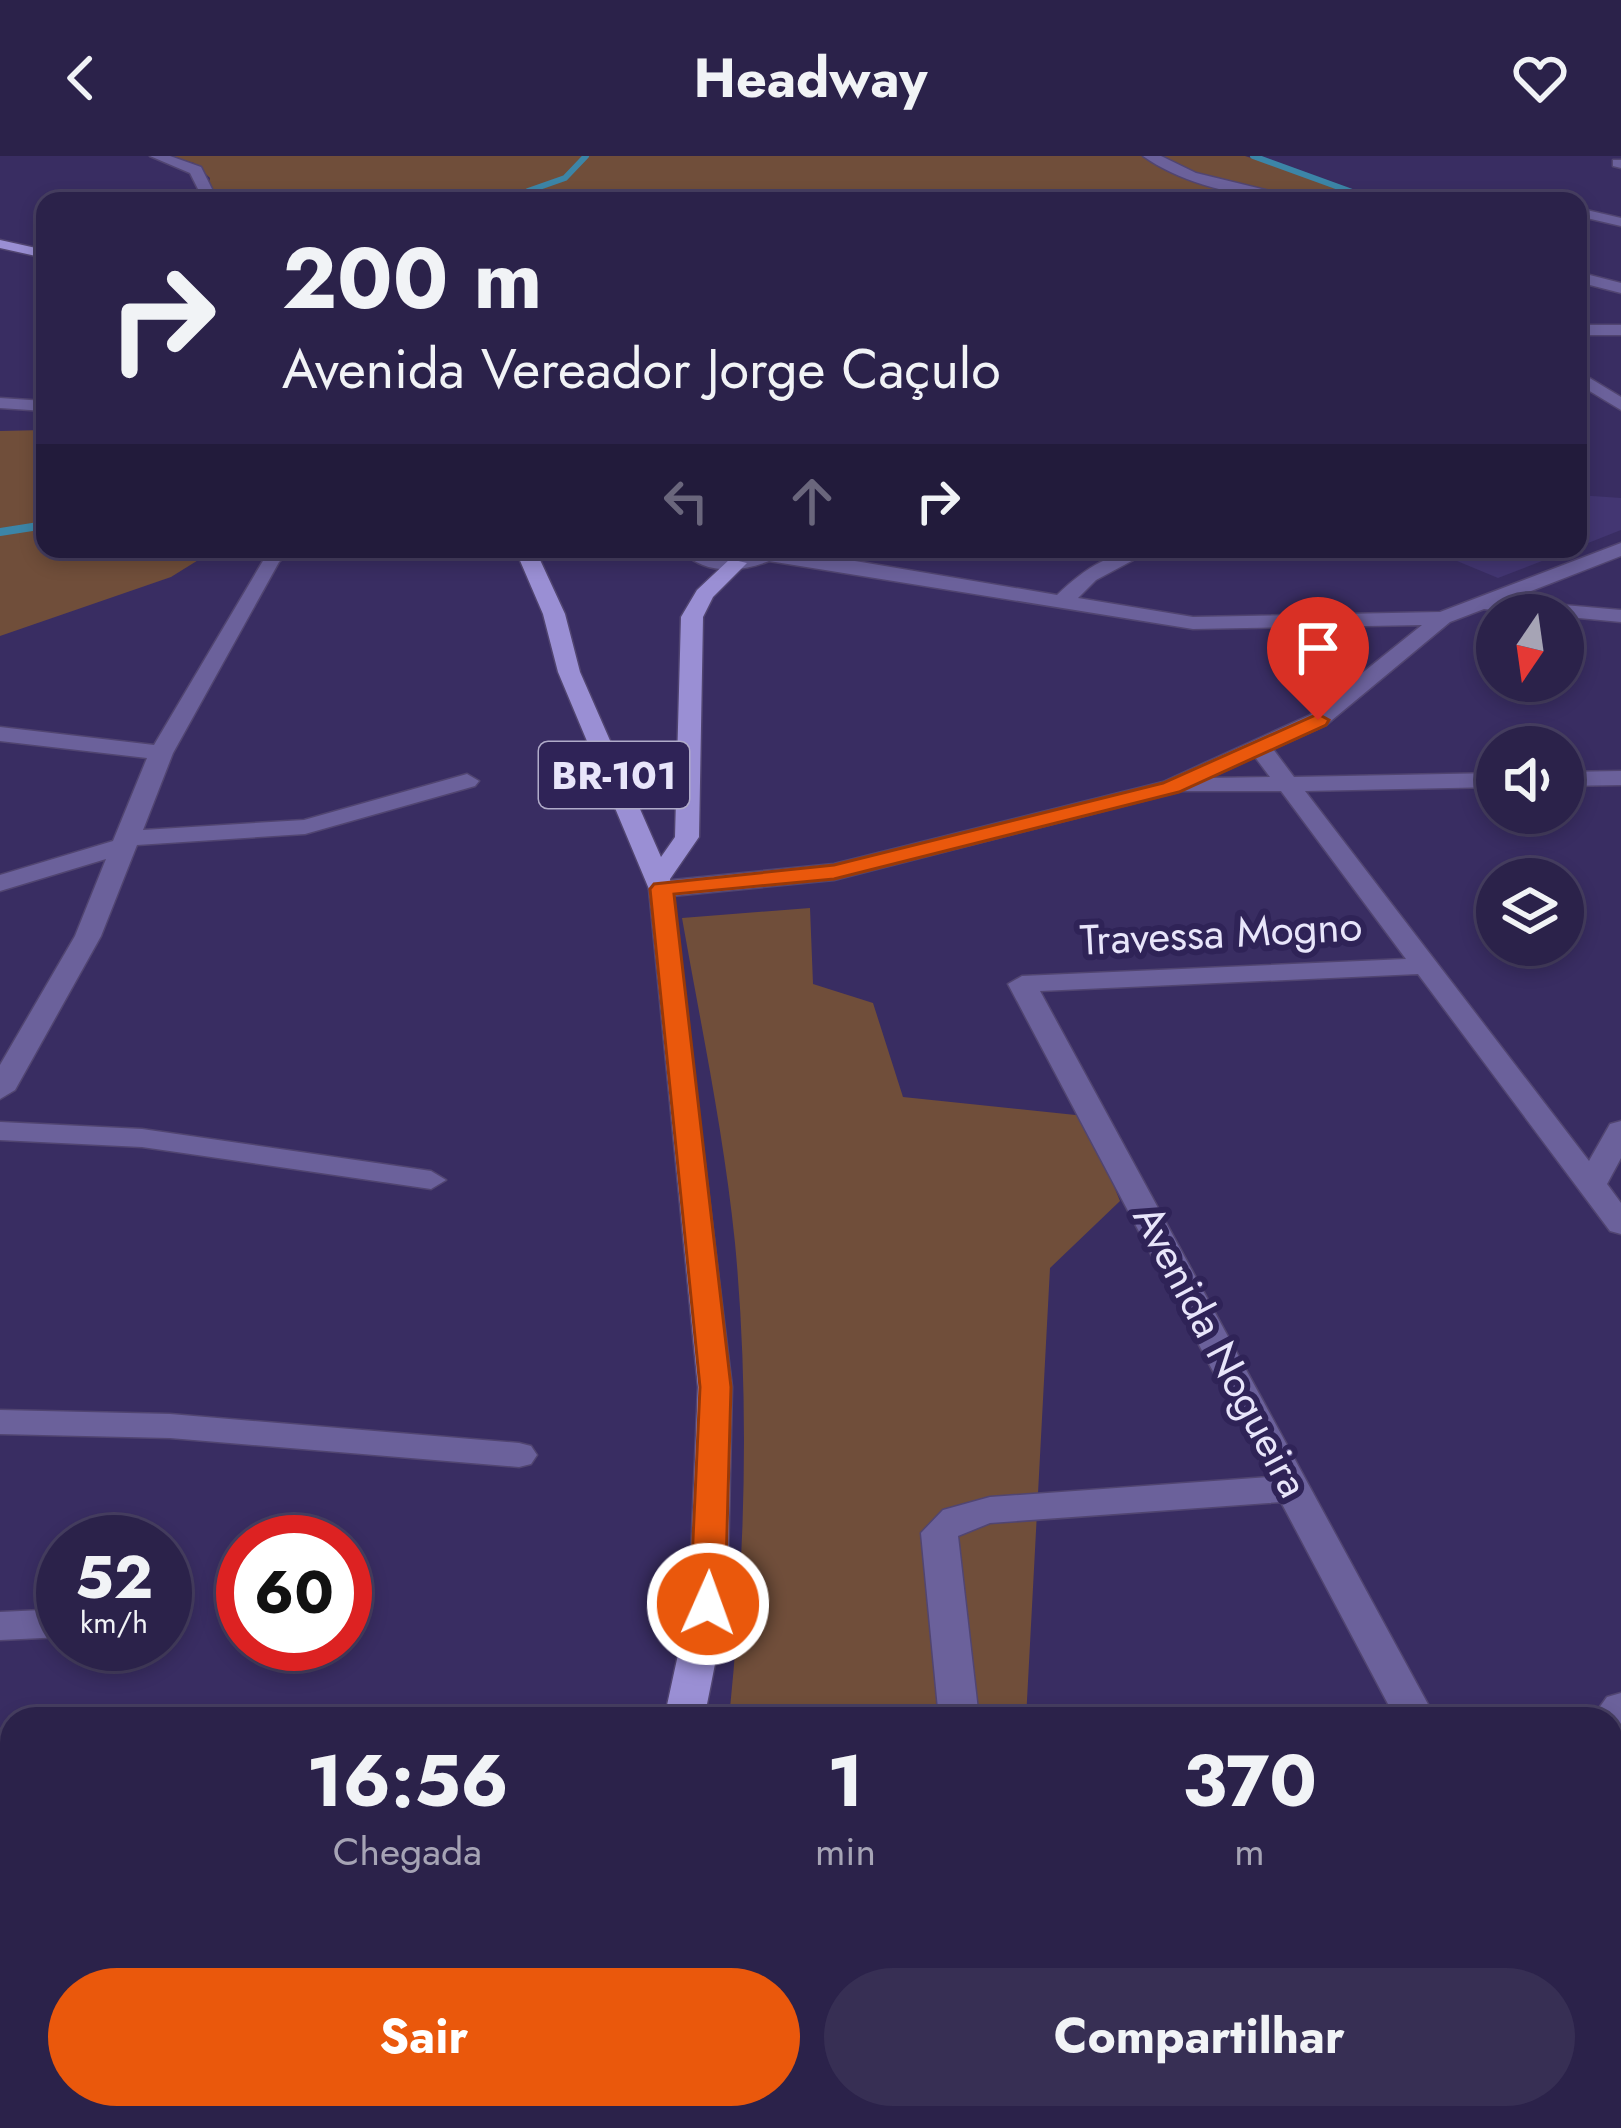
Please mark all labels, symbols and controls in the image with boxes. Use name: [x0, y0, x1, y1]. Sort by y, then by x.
text: Headway: [694, 39, 927, 117]
icon: back: [48, 45, 114, 111]
icon: heart: [1507, 45, 1573, 111]
text: 200 m: [282, 218, 542, 340]
icon: right: [84, 240, 240, 396]
text: Avenida Vereador Jorge Caçulo: [282, 330, 1001, 408]
icon: left: [653, 468, 719, 534]
icon: ahead: [779, 468, 845, 534]
icon: right: [905, 468, 971, 534]
north arrow: [1476, 594, 1584, 702]
map controls: [1476, 594, 1584, 966]
pin: [1267, 597, 1369, 720]
icon: arrive: [1285, 615, 1351, 681]
button: sound: [1476, 726, 1584, 834]
road number: BR-101: [539, 742, 689, 808]
button: layers: [1476, 858, 1584, 966]
street label: Travessa Mogno: [1078, 895, 1364, 971]
street label: Avenida Nogueira: [1118, 1194, 1324, 1508]
speed limit sign: 60: [216, 1515, 372, 1671]
text: 52: [75, 1534, 153, 1621]
position arrow: [645, 1541, 771, 1667]
text: km/h: [80, 1601, 148, 1644]
text: 16:56: [306, 1729, 509, 1833]
text: 1: [827, 1729, 864, 1833]
text: 370: [1182, 1729, 1317, 1833]
text: Chegada: [333, 1823, 482, 1880]
text: min: [815, 1823, 876, 1880]
text: m: [1234, 1823, 1265, 1880]
button: Sair: [48, 1968, 800, 2106]
button: Compartilhar: [824, 1968, 1575, 2106]

